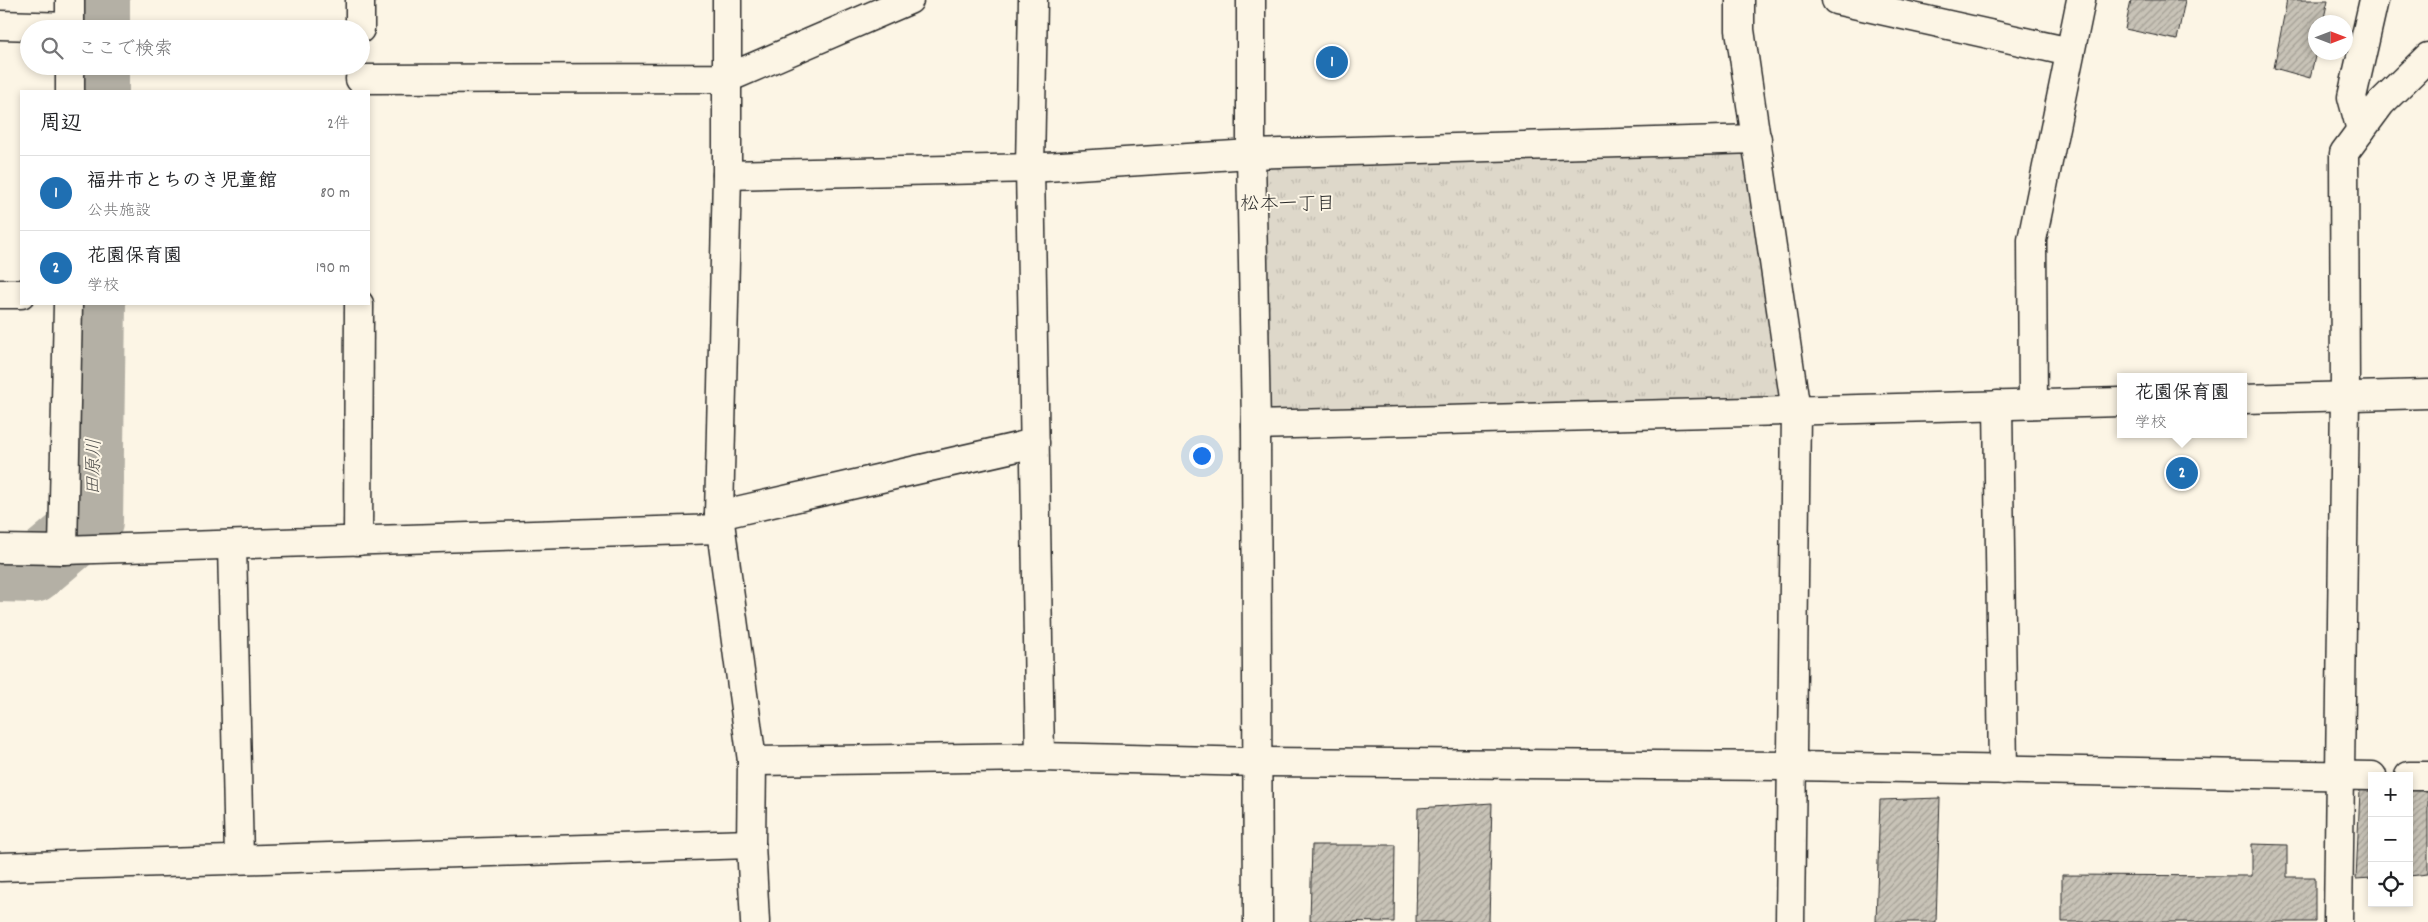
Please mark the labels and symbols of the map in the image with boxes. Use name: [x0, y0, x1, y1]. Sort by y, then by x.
north arrow: [2308, 15, 2353, 60]
pin: 1: [1316, 43, 1348, 81]
district label: 松本一丁目: [1240, 192, 1336, 219]
water label: 田原川: [82, 438, 109, 496]
your location: [1189, 443, 1215, 469]
pin: 2: [2166, 454, 2198, 492]

